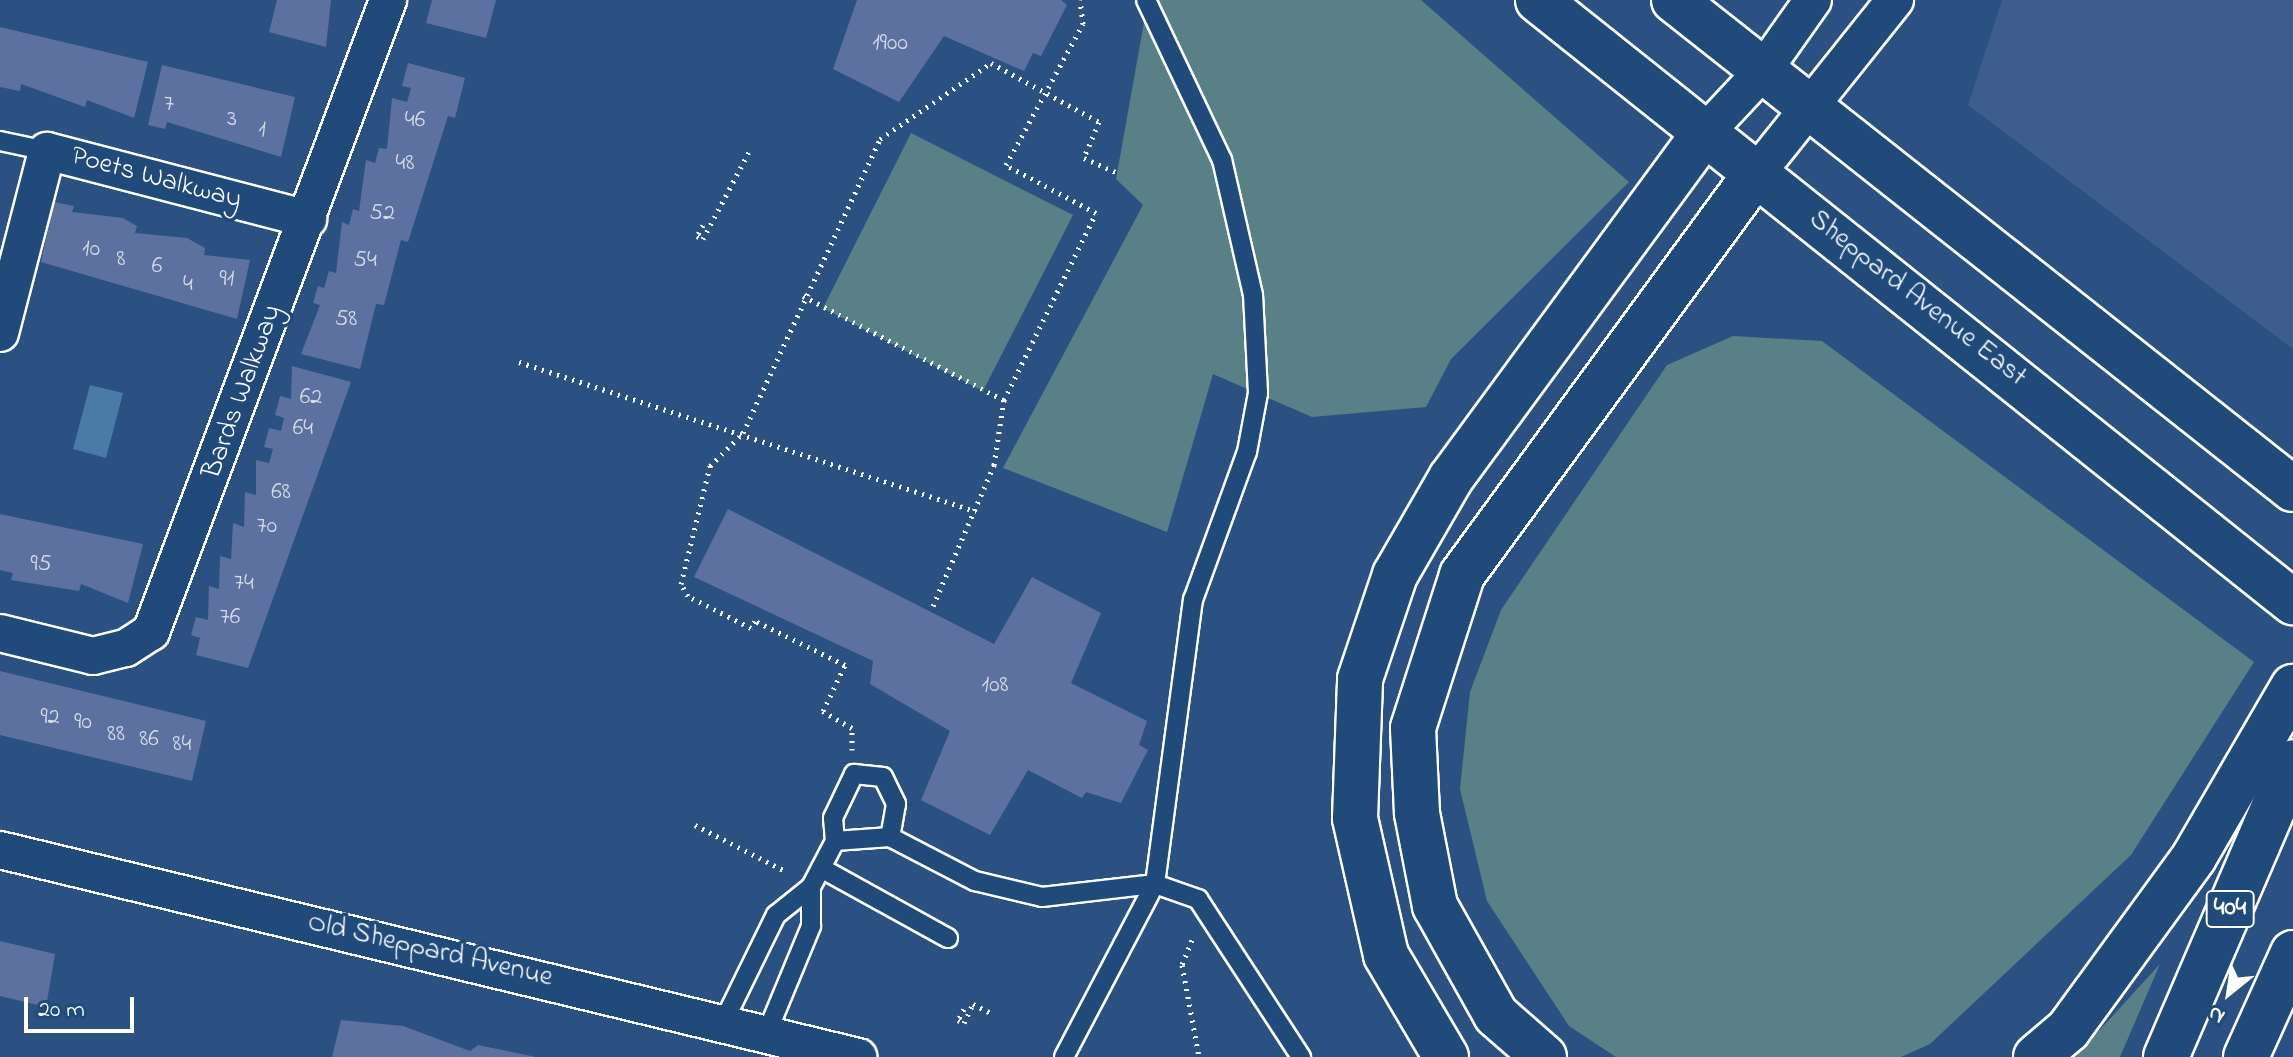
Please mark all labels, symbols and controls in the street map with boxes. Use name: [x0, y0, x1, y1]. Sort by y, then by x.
house number: 1900: [872, 30, 908, 58]
house number: 7: [164, 91, 174, 119]
house number: 3: [227, 106, 237, 134]
house number: 46: [405, 107, 425, 135]
house number: 1: [258, 117, 266, 145]
street label: Poets Walkway: [67, 140, 245, 218]
house number: 48: [396, 150, 414, 178]
house number: 52: [369, 200, 395, 228]
street label: Sheppard Avenue East: [1801, 203, 2033, 395]
house number: 10: [82, 236, 100, 264]
house number: 8: [117, 246, 125, 274]
house number: 54: [353, 247, 377, 275]
house number: 6: [152, 253, 162, 281]
house number: 91: [220, 266, 234, 294]
house number: 4: [183, 271, 193, 299]
street label: Bards Walkway: [196, 301, 290, 483]
house number: 58: [335, 306, 357, 334]
house number: 62: [300, 384, 322, 412]
house number: 64: [293, 415, 313, 443]
house number: 68: [271, 479, 291, 507]
house number: 70: [257, 513, 277, 541]
house number: 95: [31, 551, 51, 579]
house number: 74: [234, 570, 254, 598]
house number: 76: [220, 604, 240, 632]
house number: 108: [982, 672, 1008, 700]
house number: 92: [40, 704, 60, 732]
house number: 90: [74, 709, 92, 737]
house number: 88: [107, 721, 125, 749]
house number: 86: [139, 726, 159, 754]
house number: 84: [173, 731, 191, 759]
road number: 404: [2204, 887, 2256, 931]
street label: Old Sheppard Avenue: [304, 906, 556, 996]
north arrow: [2189, 953, 2269, 1033]
scale bar: [28, 981, 138, 1031]
text: 20 m: [38, 993, 85, 1028]
text: N: [2203, 996, 2231, 1031]

